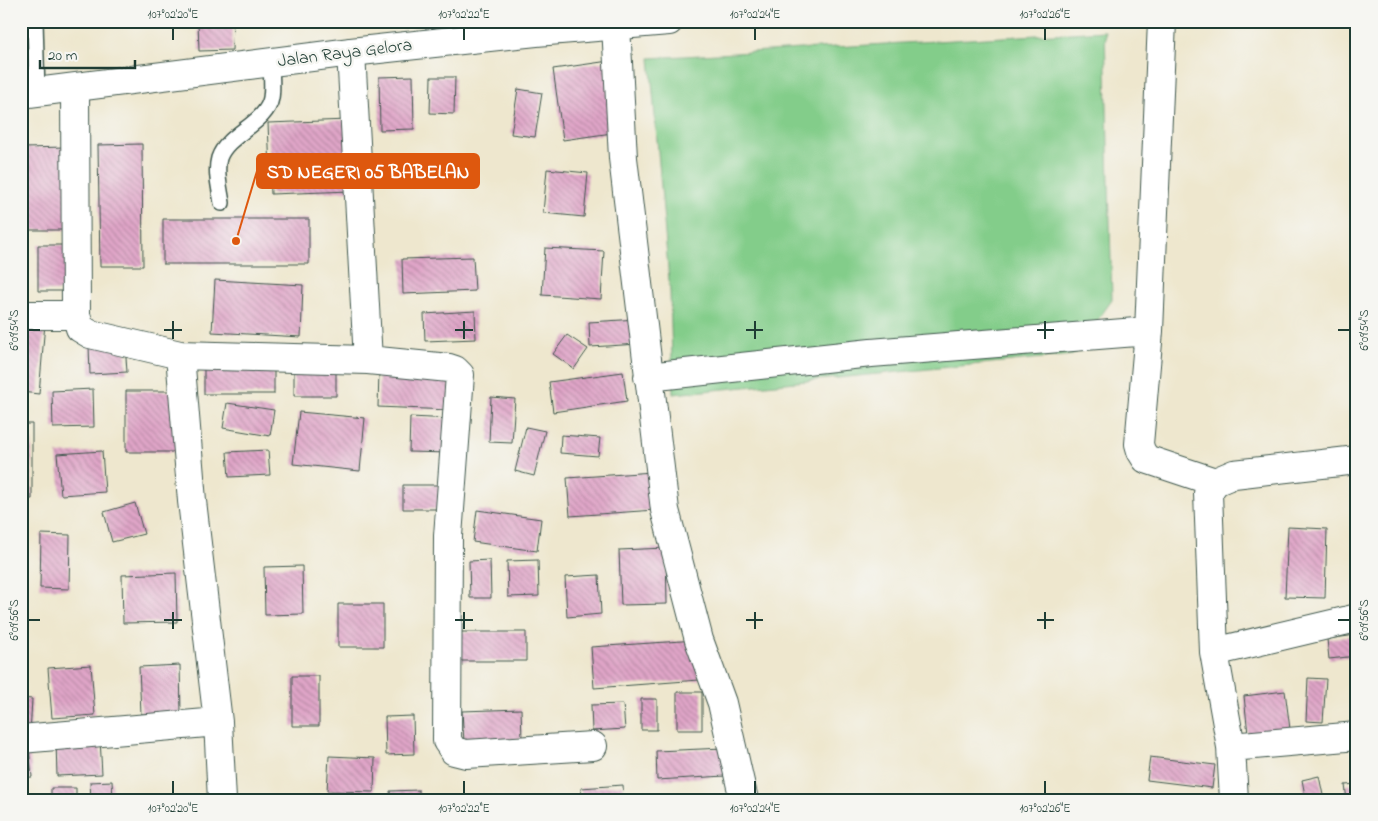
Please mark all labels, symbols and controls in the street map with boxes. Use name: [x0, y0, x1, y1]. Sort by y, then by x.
text: 107°02'20"E: [148, 6, 198, 24]
text: 107°02'22"E: [438, 6, 490, 24]
text: 107°02'24"E: [730, 6, 780, 24]
text: 107°02'26"E: [1020, 6, 1070, 24]
street label: Jalan Raya Gelora: [276, 33, 414, 75]
scale bar: [40, 38, 135, 70]
text: 20 m: [48, 45, 78, 67]
callout: SD NEGERI 05 BABELAN: [257, 154, 479, 188]
text: SD NEGERI 05 BABELAN: [267, 160, 469, 187]
text: 6°09'54"S: [6, 309, 24, 350]
text: 6°09'54"S: [1356, 309, 1374, 350]
text: 6°09'56"S: [6, 599, 24, 641]
text: 6°09'56"S: [1356, 599, 1374, 641]
text: 107°02'20"E: [148, 800, 198, 818]
text: 107°02'22"E: [438, 800, 490, 818]
text: 107°02'24"E: [730, 800, 780, 818]
text: 107°02'26"E: [1020, 800, 1070, 818]

